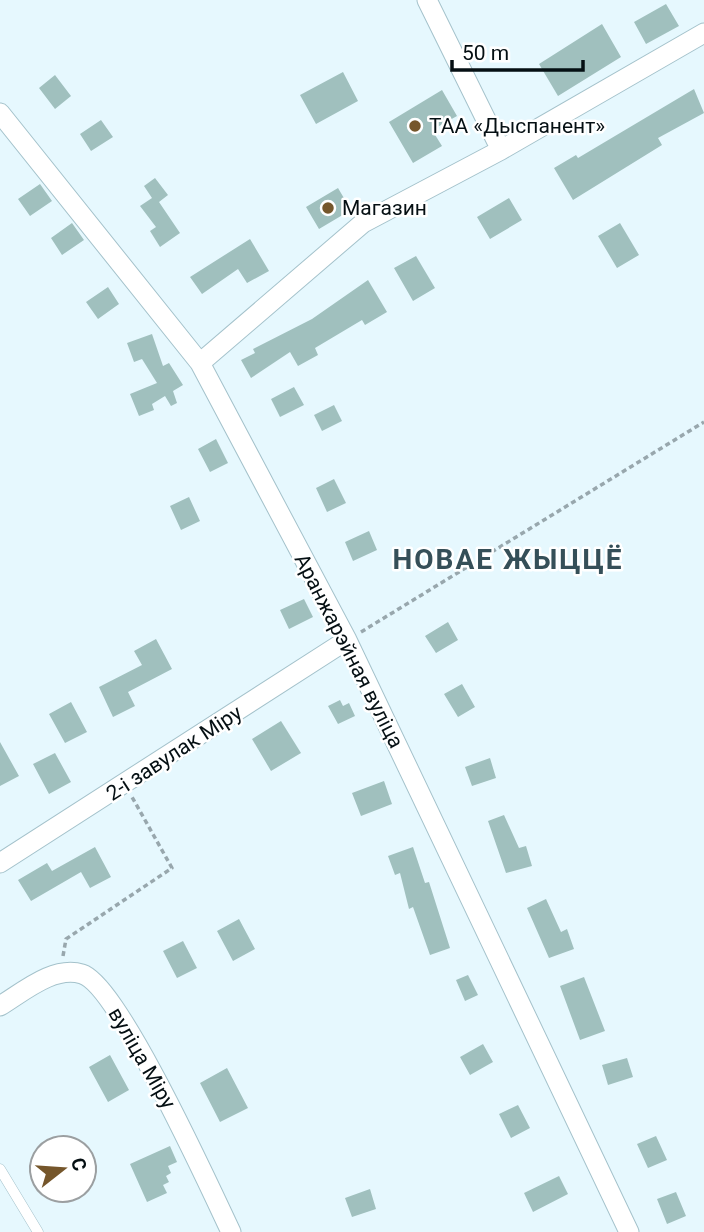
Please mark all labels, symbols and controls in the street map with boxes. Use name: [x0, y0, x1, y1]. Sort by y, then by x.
scale bar: [452, 28, 583, 72]
text: 50 m: [462, 41, 509, 65]
place label: ТАА «Дыспанент»: [429, 114, 605, 138]
marker: ТАА «Дыспанент»: [407, 118, 423, 134]
place label: Магазин: [342, 196, 427, 220]
marker: Магазин: [320, 200, 336, 216]
district label: НОВАЕ ЖЫЦЦЁ: [392, 543, 624, 576]
street label: Аранжарэйная вуліца: [290, 550, 408, 752]
street label: 2-і завулак Міру: [102, 700, 246, 806]
street label: вуліца Міру: [103, 1003, 181, 1113]
north arrow: [28, 1134, 98, 1204]
text: С: [66, 1155, 92, 1173]

